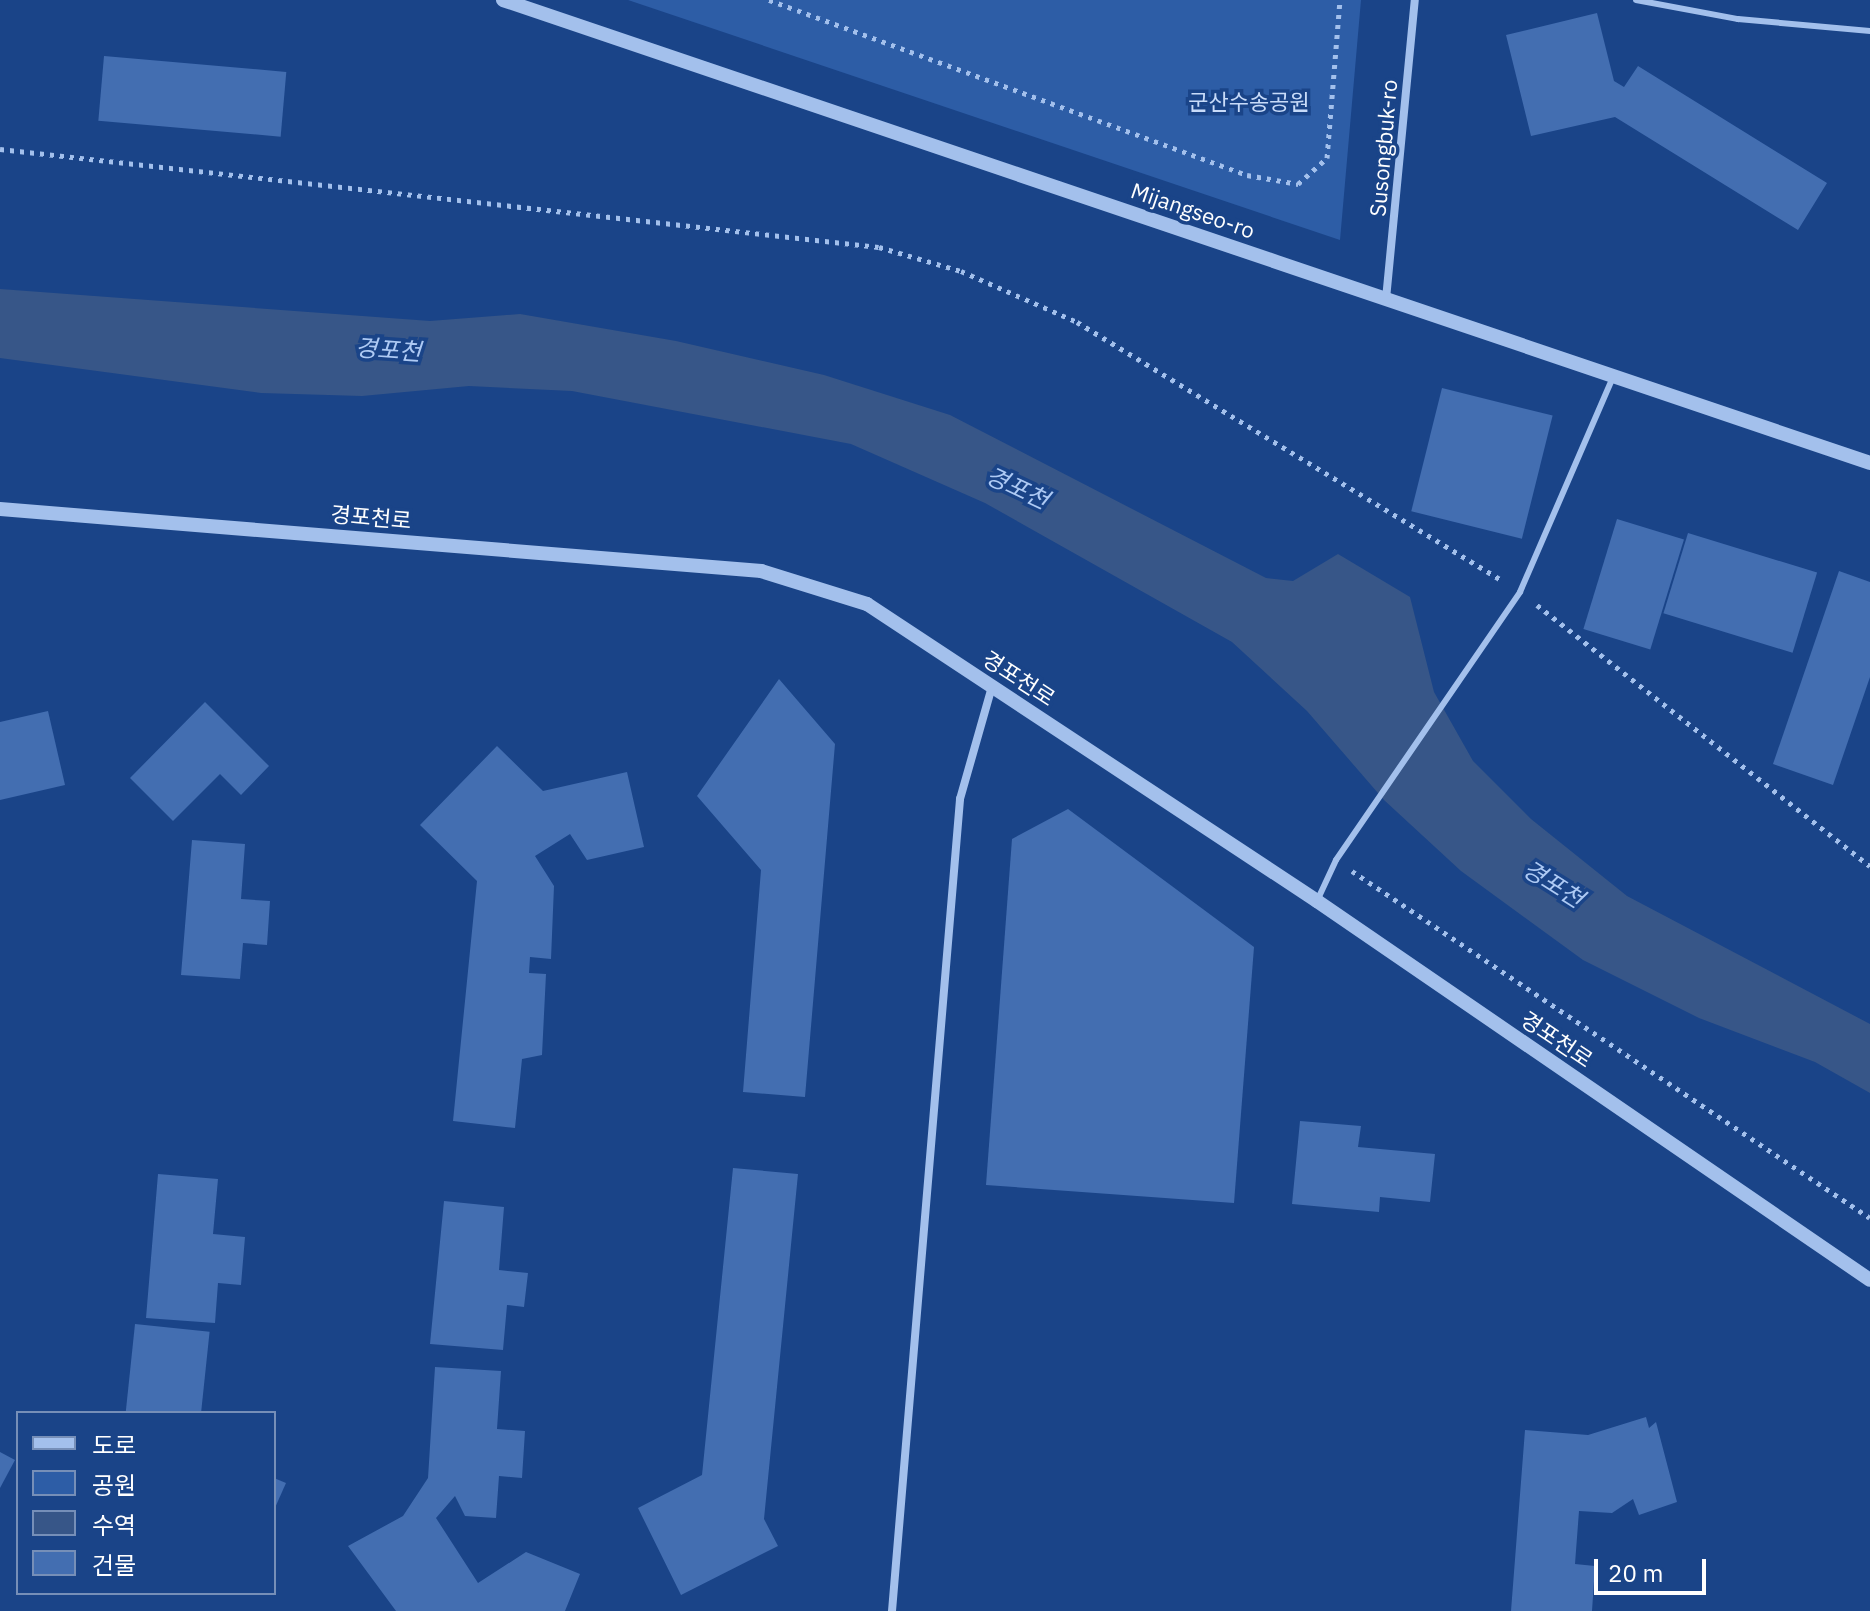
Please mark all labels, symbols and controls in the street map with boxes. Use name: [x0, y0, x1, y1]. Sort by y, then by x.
street label: Susongbuk-ro: [1364, 78, 1402, 218]
park label: 군산수송공원: [1188, 89, 1310, 115]
street label: Mijangseo-ro: [1128, 177, 1258, 243]
water label: 경포천: [354, 333, 422, 367]
water label: 경포천: [981, 461, 1053, 515]
street label: 경포천로: [330, 500, 412, 534]
street label: 경포천로: [978, 645, 1060, 711]
water label: 경포천: [1517, 854, 1589, 914]
street label: 경포천로: [1516, 1005, 1598, 1073]
legend: [16, 1411, 276, 1595]
text: 도로: [92, 1429, 136, 1461]
text: 공원: [92, 1469, 136, 1501]
text: 수역: [92, 1509, 136, 1541]
scale bar: [1598, 1543, 1710, 1593]
text: 건물: [92, 1549, 136, 1581]
text: 20 m: [1608, 1557, 1663, 1589]

